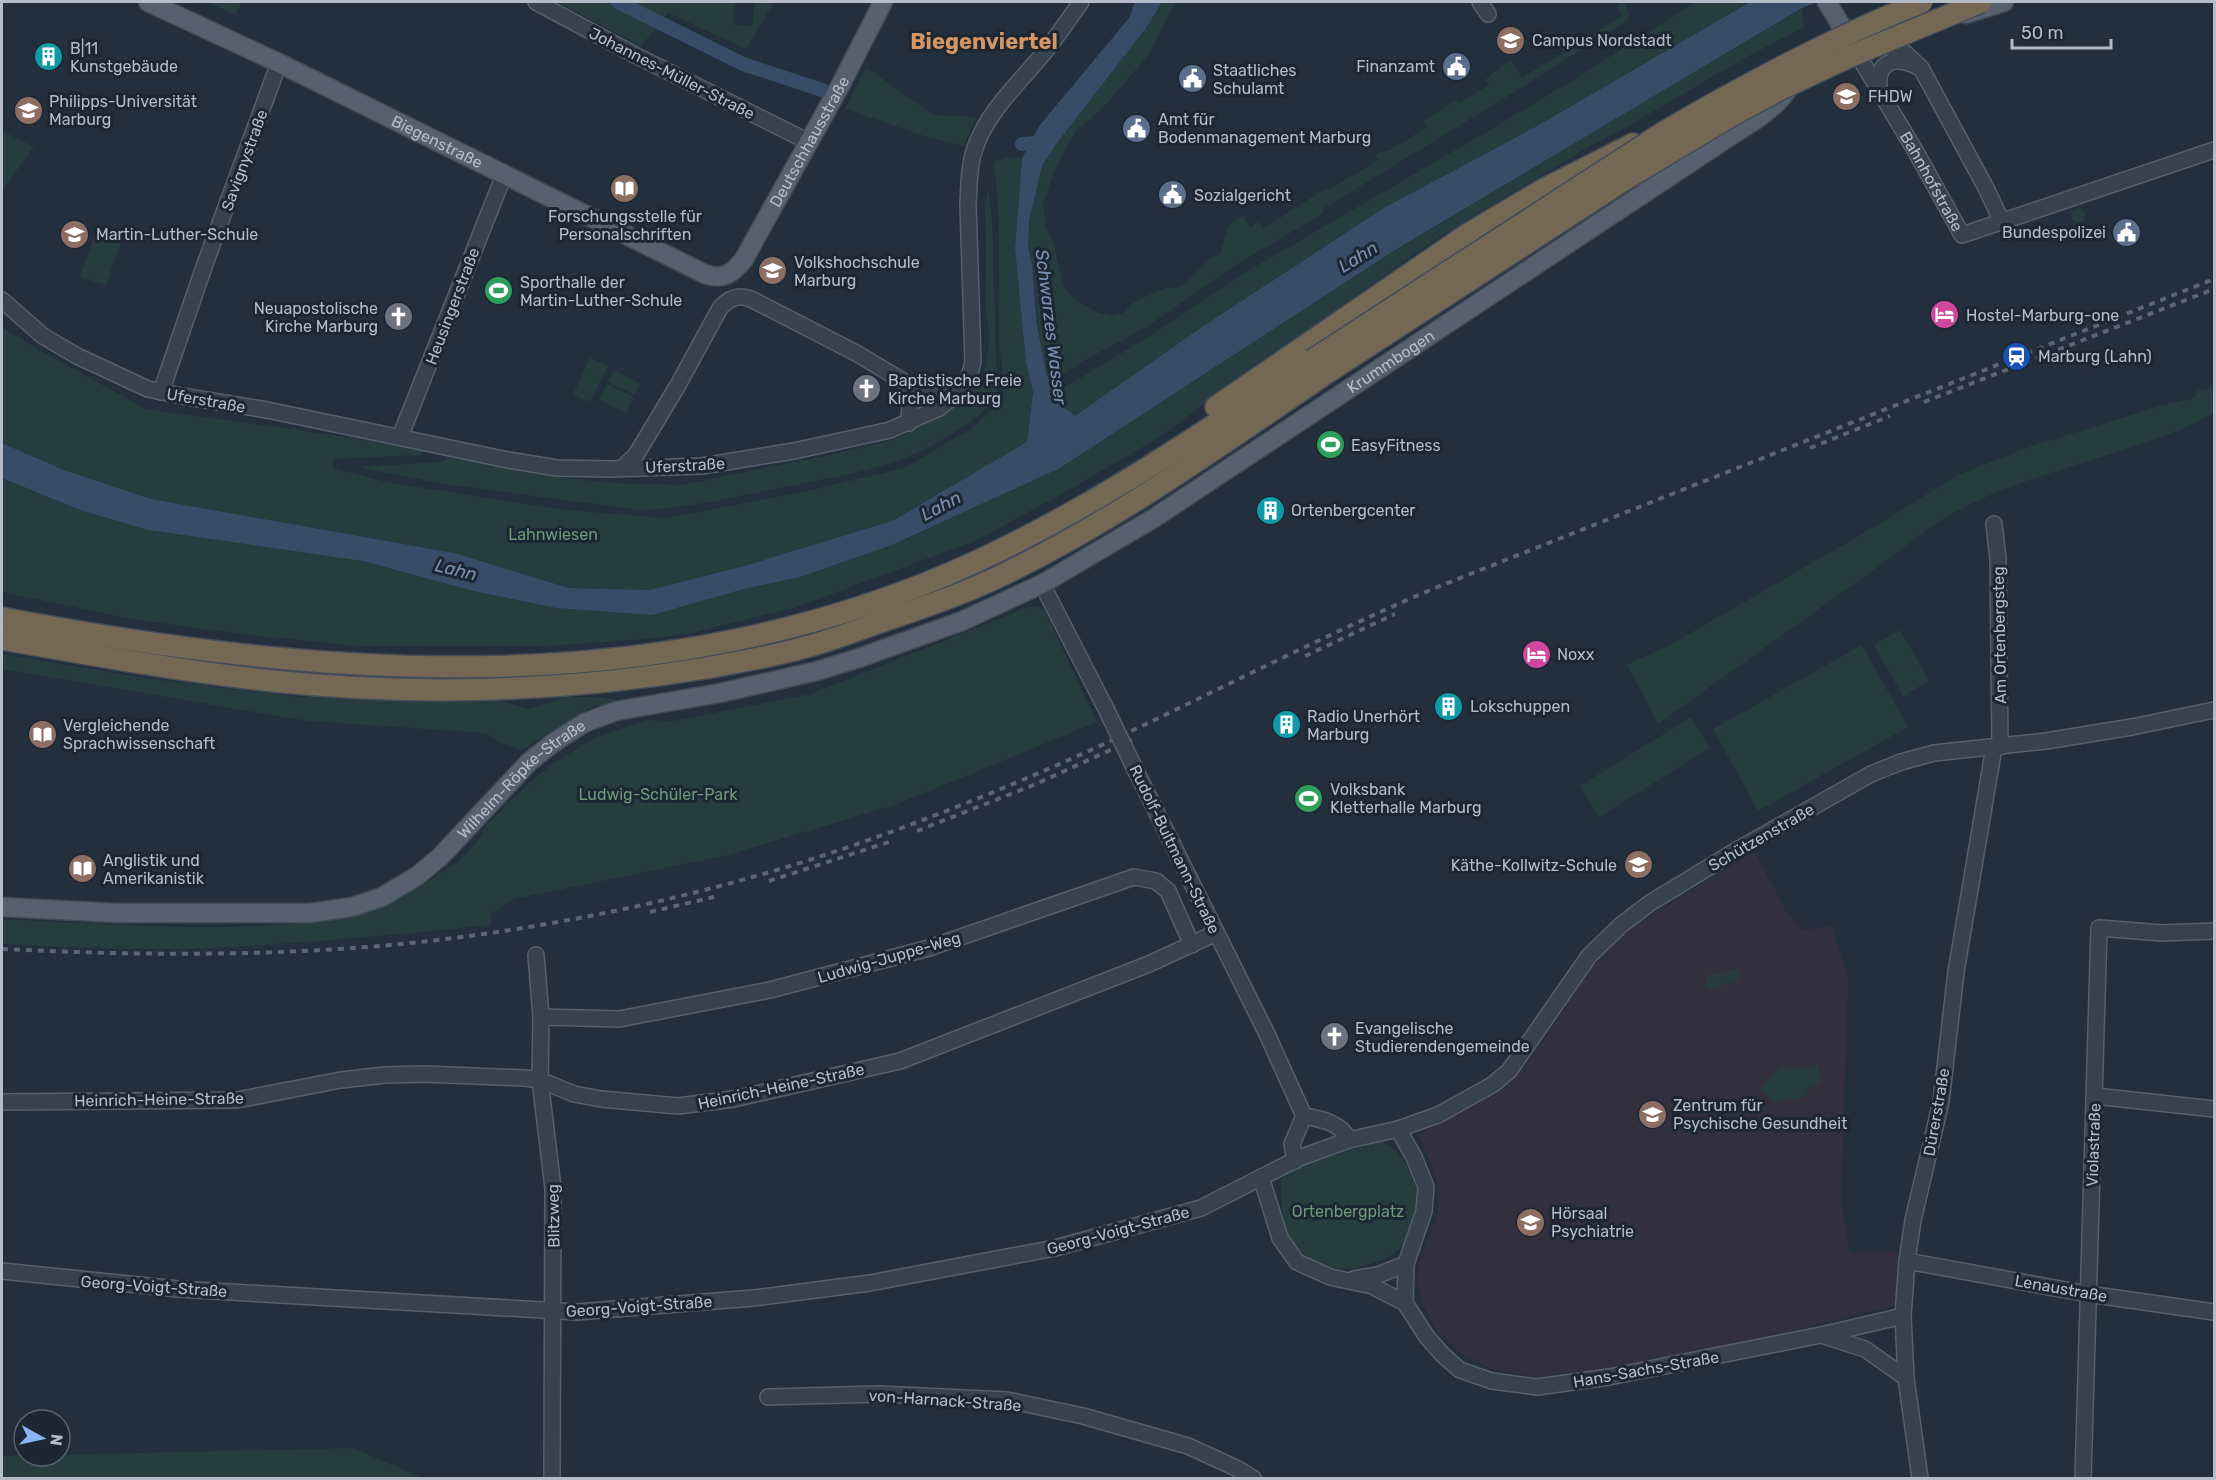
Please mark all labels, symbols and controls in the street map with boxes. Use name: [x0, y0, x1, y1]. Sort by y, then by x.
scale bar: [2012, 12, 2111, 50]
text: 50 m: [2021, 22, 2064, 44]
street label: Johannes-Müller-Straße: [586, 23, 758, 124]
school or university icon: Campus Nordstadt: [1495, 24, 1527, 56]
district label: Biegenviertel: [910, 28, 1058, 55]
place label: Campus Nordstadt: [1532, 31, 1672, 50]
place label: B|11 Kunstgebäude: [70, 38, 178, 76]
building icon: B|11 Kunstgebäude: [33, 41, 65, 73]
public building icon: Finanzamt: [1440, 50, 1472, 82]
place label: Finanzamt: [1356, 57, 1435, 76]
place label: Staatliches Schulamt: [1213, 61, 1297, 98]
public building icon: Staatliches Schulamt: [1176, 63, 1208, 95]
street label: Deutschhausstraße: [766, 73, 853, 211]
school or university icon: FHDW: [1831, 80, 1863, 112]
place label: FHDW: [1868, 87, 1913, 106]
place label: Philipps-Universität Marburg: [49, 92, 197, 129]
school or university icon: Philipps-Universität Marburg: [12, 94, 44, 126]
street label: Savignystraße: [217, 107, 272, 213]
place label: Amt für Bodenmanagement Marburg: [1158, 110, 1371, 147]
street label: Biegenstraße: [388, 111, 486, 172]
public building icon: Amt für Bodenmanagement Marburg: [1121, 112, 1153, 144]
street label: Bahnhofstraße: [1896, 128, 1967, 235]
library icon: Forschungsstelle für Personalschriften: [609, 172, 641, 204]
public building icon: Sozialgericht: [1157, 179, 1189, 211]
place label: Sozialgericht: [1194, 186, 1291, 205]
place label: Forschungsstelle für Personalschriften: [548, 207, 702, 244]
public building icon: Bundespolizei: [2111, 216, 2143, 248]
school or university icon: Martin-Luther-Schule: [59, 218, 91, 250]
place label: Bundespolizei: [2002, 223, 2106, 242]
place label: Martin-Luther-Schule: [96, 225, 258, 244]
water label: Lahn: [1334, 236, 1382, 278]
street label: Heusingerstraße: [421, 245, 484, 367]
water label: Schwarzes Wasser: [1031, 248, 1072, 407]
place label: Volkshochschule Marburg: [794, 253, 920, 290]
school or university icon: Volkshochschule Marburg: [757, 255, 789, 287]
place label: Sporthalle der Martin-Luther-Schule: [520, 273, 682, 310]
sports icon: Sporthalle der Martin-Luther-Schule: [483, 275, 515, 307]
place label: Neuapostolische Kirche Marburg: [254, 299, 378, 336]
hotel icon: Hostel-Marburg-one: [1929, 299, 1961, 331]
church icon: Neuapostolische Kirche Marburg: [383, 301, 415, 333]
place label: Hostel-Marburg-one: [1966, 306, 2119, 325]
street label: Krummbogen: [1344, 326, 1438, 397]
station icon: Marburg (Lahn): [2001, 340, 2033, 372]
place label: Marburg (Lahn): [2038, 347, 2152, 366]
place label: Baptistische Freie Kirche Marburg: [888, 371, 1022, 408]
church icon: Baptistische Freie Kirche Marburg: [851, 373, 883, 405]
street label: Uferstraße: [165, 384, 247, 417]
sports icon: EasyFitness: [1314, 429, 1346, 461]
place label: EasyFitness: [1351, 436, 1441, 455]
street label: Uferstraße: [645, 454, 725, 477]
water label: Lahn: [917, 486, 965, 526]
building icon: Ortenbergcenter: [1254, 494, 1286, 526]
place label: Ortenbergcenter: [1291, 501, 1415, 520]
park label: Lahnwiesen: [508, 525, 598, 544]
water label: Lahn: [433, 554, 479, 586]
street label: Am Ortenbergsteg: [1989, 566, 2010, 704]
hotel icon: Noxx: [1520, 638, 1552, 670]
place label: Noxx: [1557, 645, 1595, 664]
building icon: Lokschuppen: [1433, 690, 1465, 722]
place label: Lokschuppen: [1470, 697, 1570, 716]
place label: Radio Unerhört Marburg: [1307, 707, 1420, 744]
building icon: Radio Unerhört Marburg: [1270, 709, 1302, 741]
place label: Vergleichende Sprachwissenschaft: [63, 716, 215, 753]
street label: Wilhelm-Röpke-Straße: [453, 716, 589, 843]
library icon: Vergleichende Sprachwissenschaft: [26, 718, 58, 750]
street label: Rudolf-Bultmann-Straße: [1125, 762, 1224, 937]
place label: Volksbank Kletterhalle Marburg: [1330, 780, 1481, 817]
sports icon: Volksbank Kletterhalle Marburg: [1293, 782, 1325, 814]
park label: Ludwig-Schüler-Park: [579, 785, 738, 804]
street label: Schützenstraße: [1705, 800, 1817, 875]
school or university icon: Käthe-Kollwitz-Schule: [1622, 849, 1654, 881]
place label: Anglistik und Amerikanistik: [103, 851, 205, 888]
library icon: Anglistik und Amerikanistik: [66, 853, 98, 885]
place label: Käthe-Kollwitz-Schule: [1451, 856, 1617, 875]
street label: Ludwig-Juppe-Weg: [815, 928, 963, 987]
place label: Evangelische Studierendengemeinde: [1355, 1019, 1530, 1056]
church icon: Evangelische Studierendengemeinde: [1318, 1021, 1350, 1053]
street label: Heinrich-Heine-Straße: [696, 1060, 866, 1113]
street label: Dürerstraße: [1919, 1066, 1954, 1158]
street label: Heinrich-Heine-Straße: [74, 1089, 244, 1110]
place label: Zentrum für Psychische Gesundheit: [1673, 1096, 1847, 1133]
school or university icon: Zentrum für Psychische Gesundheit: [1636, 1098, 1668, 1130]
street label: Violastraße: [2083, 1103, 2104, 1187]
street label: Blitzweg: [543, 1184, 564, 1248]
street label: Georg-Voigt-Straße: [1045, 1202, 1192, 1259]
park label: Ortenbergplatz: [1292, 1202, 1404, 1221]
place label: Hörsaal Psychiatrie: [1551, 1204, 1634, 1241]
school or university icon: Hörsaal Psychiatrie: [1514, 1206, 1546, 1238]
street label: Lenaustraße: [2013, 1271, 2109, 1306]
street label: Georg-Voigt-Straße: [80, 1272, 228, 1301]
street label: Georg-Voigt-Straße: [565, 1292, 713, 1321]
street label: Hans-Sachs-Straße: [1572, 1347, 1720, 1392]
street label: von-Harnack-Straße: [868, 1386, 1022, 1415]
north arrow: [12, 1408, 72, 1468]
text: N: [46, 1433, 67, 1447]

